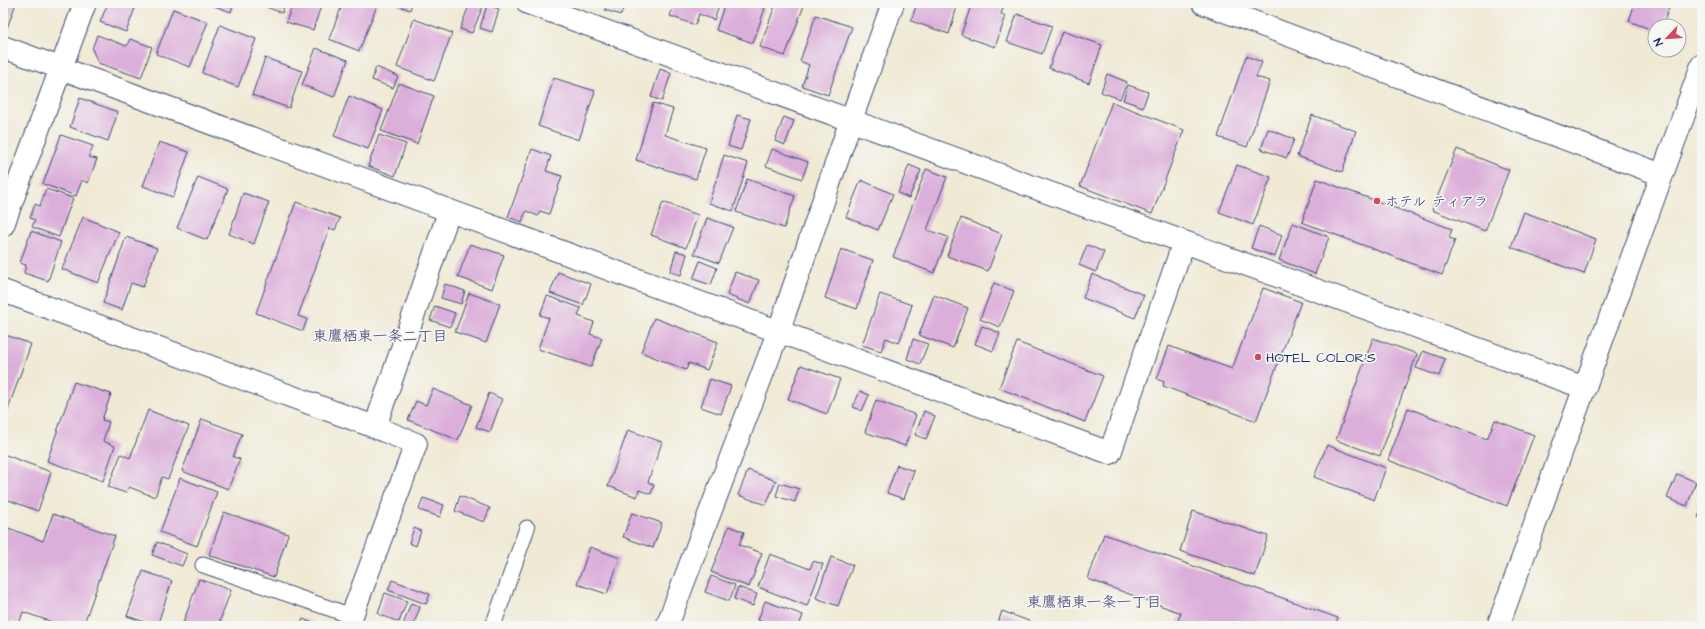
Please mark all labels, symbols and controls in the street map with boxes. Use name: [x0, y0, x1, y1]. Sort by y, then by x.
north arrow: [1647, 18, 1687, 58]
text: N: [1650, 36, 1667, 48]
place label: ホテル ティアラ: [1385, 192, 1488, 212]
marker: ホテル ティアラ: [1372, 196, 1382, 206]
district label: 東鷹栖東一条二丁目: [312, 326, 448, 347]
place label: HOTEL COLOR'S: [1266, 348, 1376, 368]
marker: HOTEL COLOR'S: [1253, 352, 1263, 362]
district label: 東鷹栖東一条一丁目: [1026, 592, 1162, 613]

